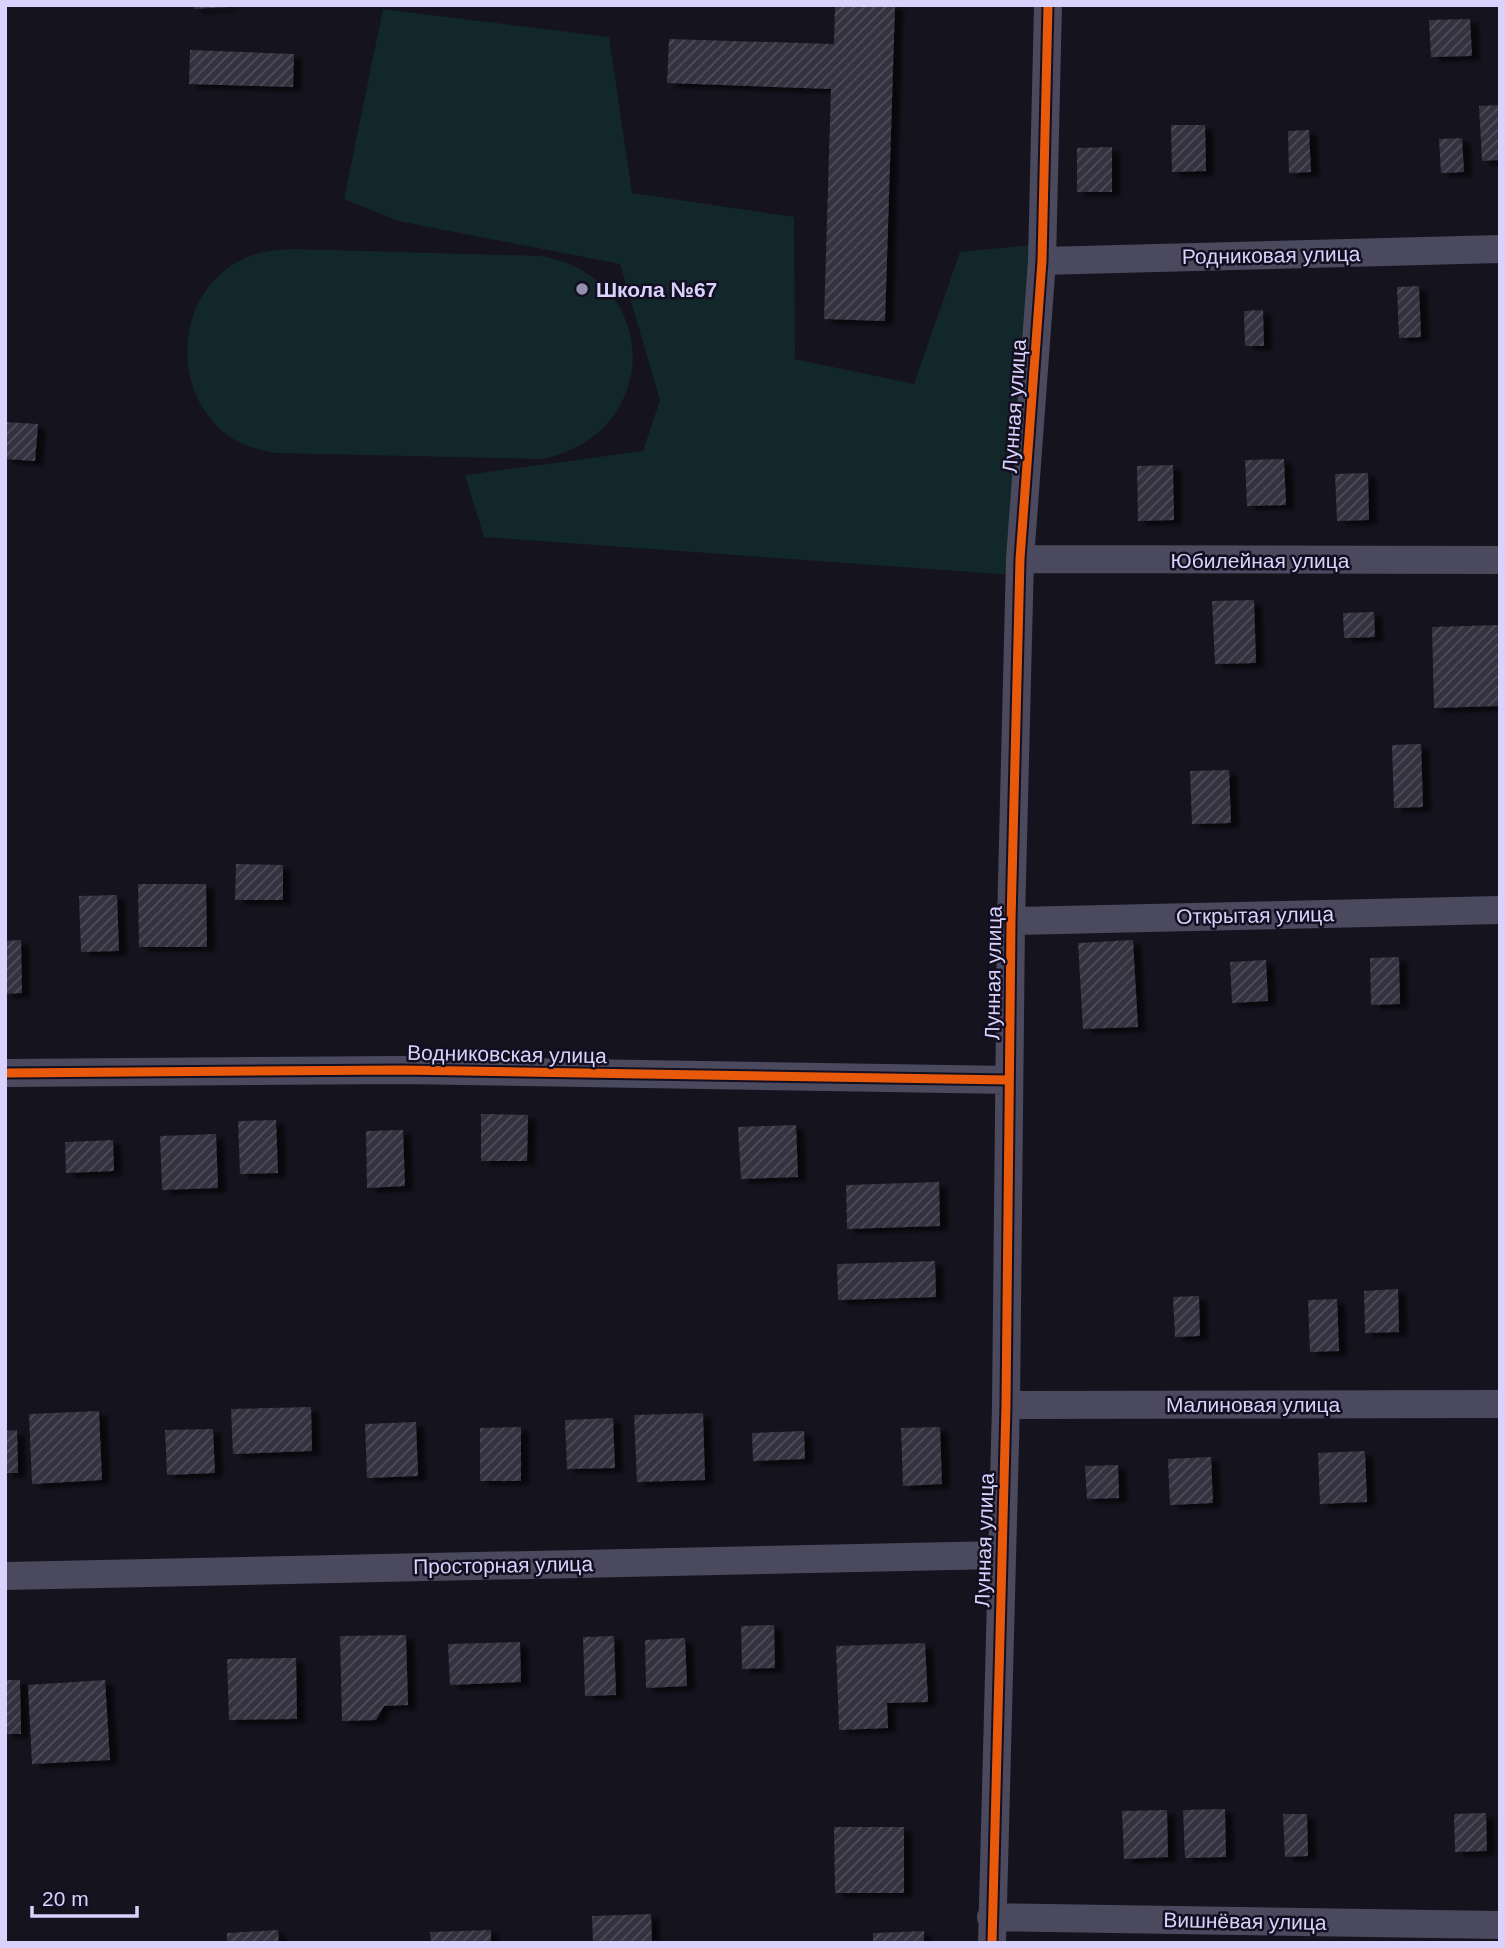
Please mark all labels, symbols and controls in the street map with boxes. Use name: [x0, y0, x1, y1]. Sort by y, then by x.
street label: Родниковая улица: [1182, 242, 1361, 268]
place label: Школа №67: [596, 278, 717, 301]
marker: Школа №67: [574, 281, 590, 297]
street label: Лунная улица: [998, 338, 1030, 474]
street label: Юбилейная улица: [1171, 549, 1350, 572]
street label: Открытая улица: [1176, 902, 1334, 928]
street label: Лунная улица: [980, 905, 1006, 1040]
street label: Водниковская улица: [407, 1041, 607, 1067]
street label: Малиновая улица: [1166, 1393, 1340, 1416]
street label: Лунная улица: [970, 1472, 998, 1608]
street label: Просторная улица: [413, 1552, 593, 1578]
scale bar: [32, 1874, 136, 1918]
text: 20 m: [42, 1887, 89, 1910]
street label: Вишнёвая улица: [1163, 1908, 1327, 1934]

